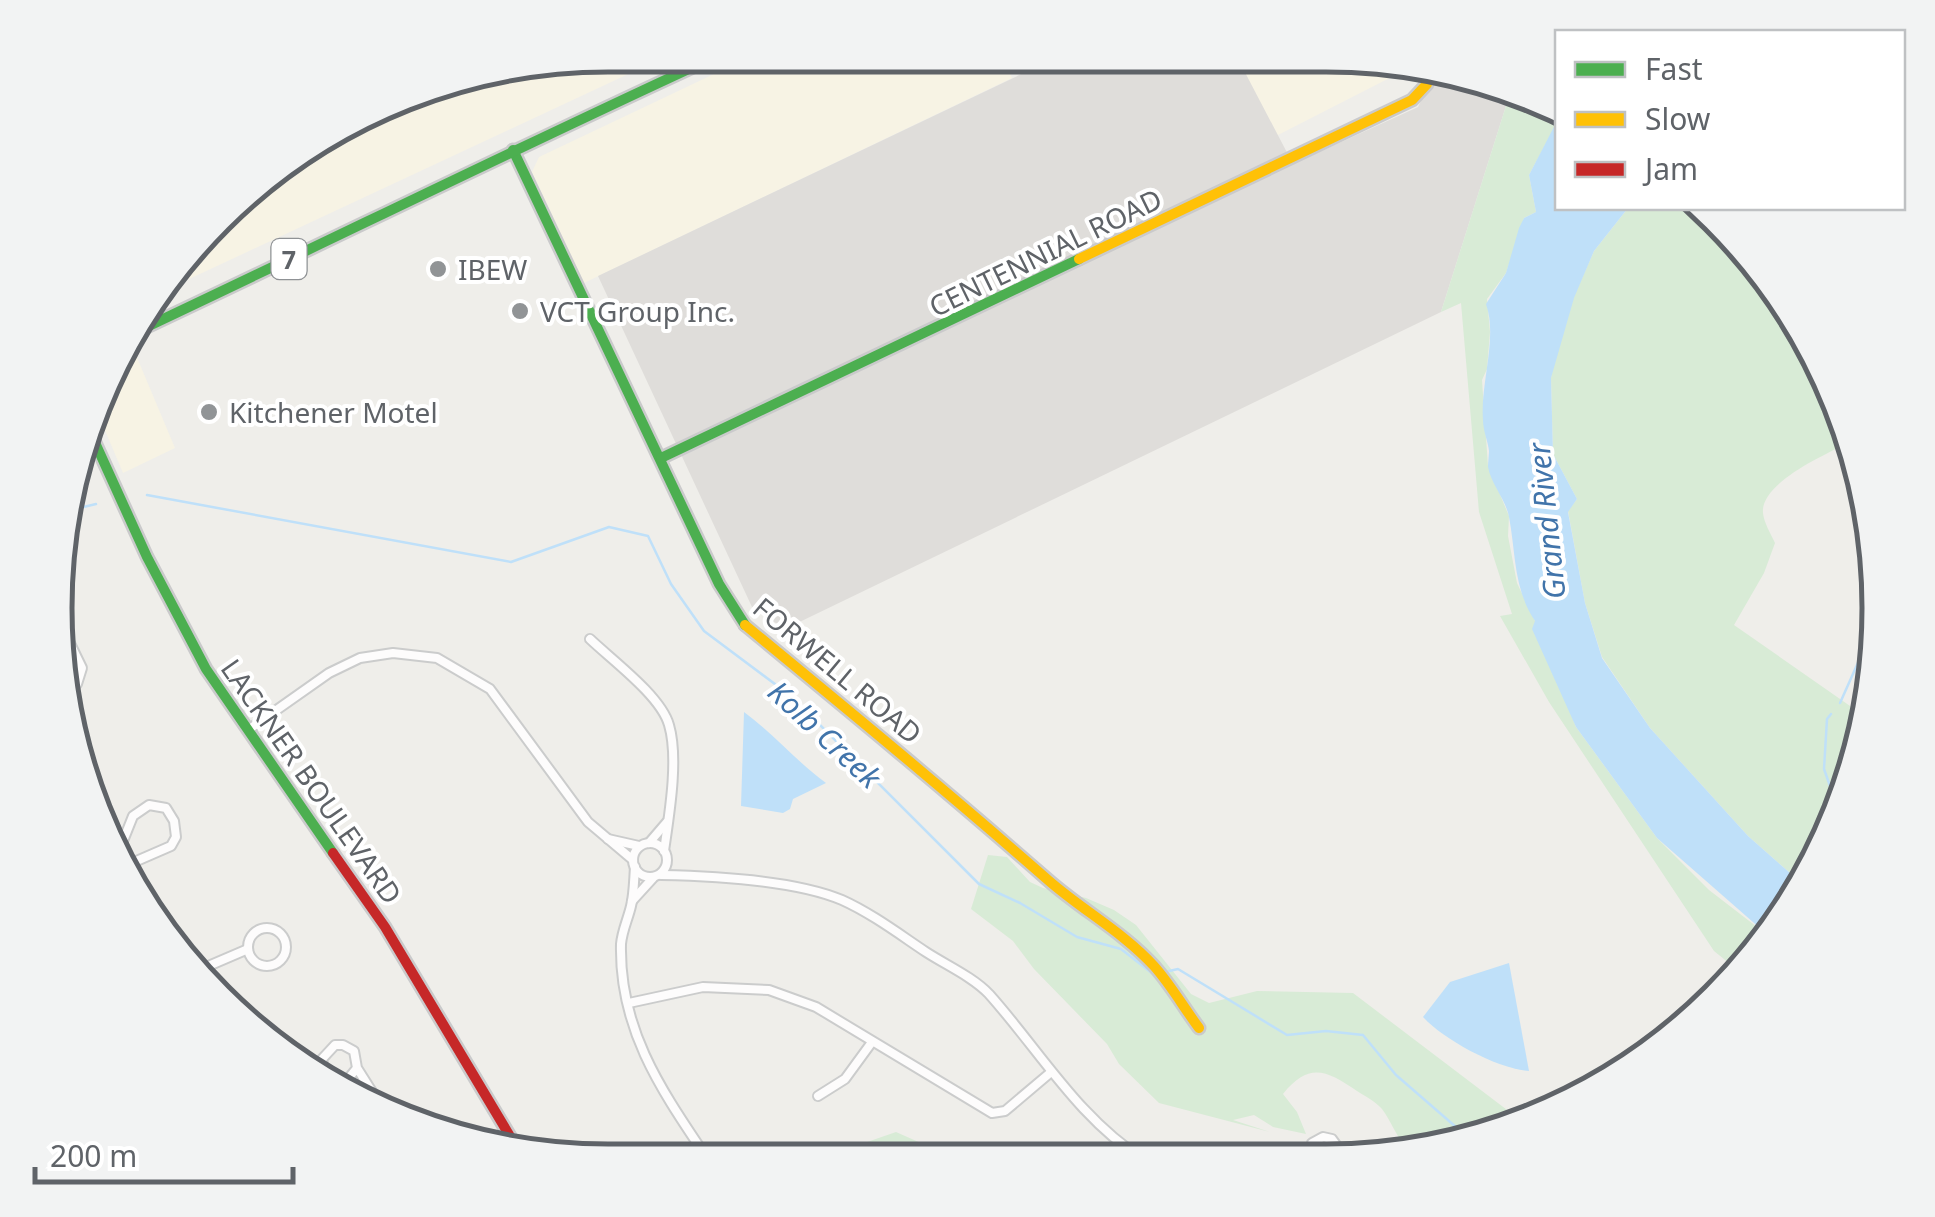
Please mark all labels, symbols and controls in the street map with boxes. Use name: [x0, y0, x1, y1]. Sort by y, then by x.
legend: [1555, 30, 1905, 210]
text: Fast: [1645, 48, 1703, 89]
text: Slow: [1645, 98, 1711, 139]
text: Jam: [1642, 148, 1698, 189]
street label: CENTENNIAL ROAD: [922, 179, 1168, 325]
road number: 7: [272, 239, 306, 279]
place label: IBEW: [458, 250, 527, 288]
marker: IBEW: [427, 258, 449, 280]
place label: VCT Group Inc.: [540, 292, 735, 330]
marker: VCT Group Inc.: [509, 300, 531, 322]
place label: Kitchener Motel: [229, 393, 438, 431]
marker: Kitchener Motel: [198, 401, 220, 423]
water label: Grand River: [1517, 440, 1575, 601]
street label: FORWELL ROAD: [746, 588, 930, 752]
street label: LACKNER BOULEVARD: [213, 651, 411, 911]
water label: Kolb Creek: [760, 671, 891, 798]
scale bar: [35, 1122, 292, 1184]
text: 200 m: [50, 1135, 137, 1176]

